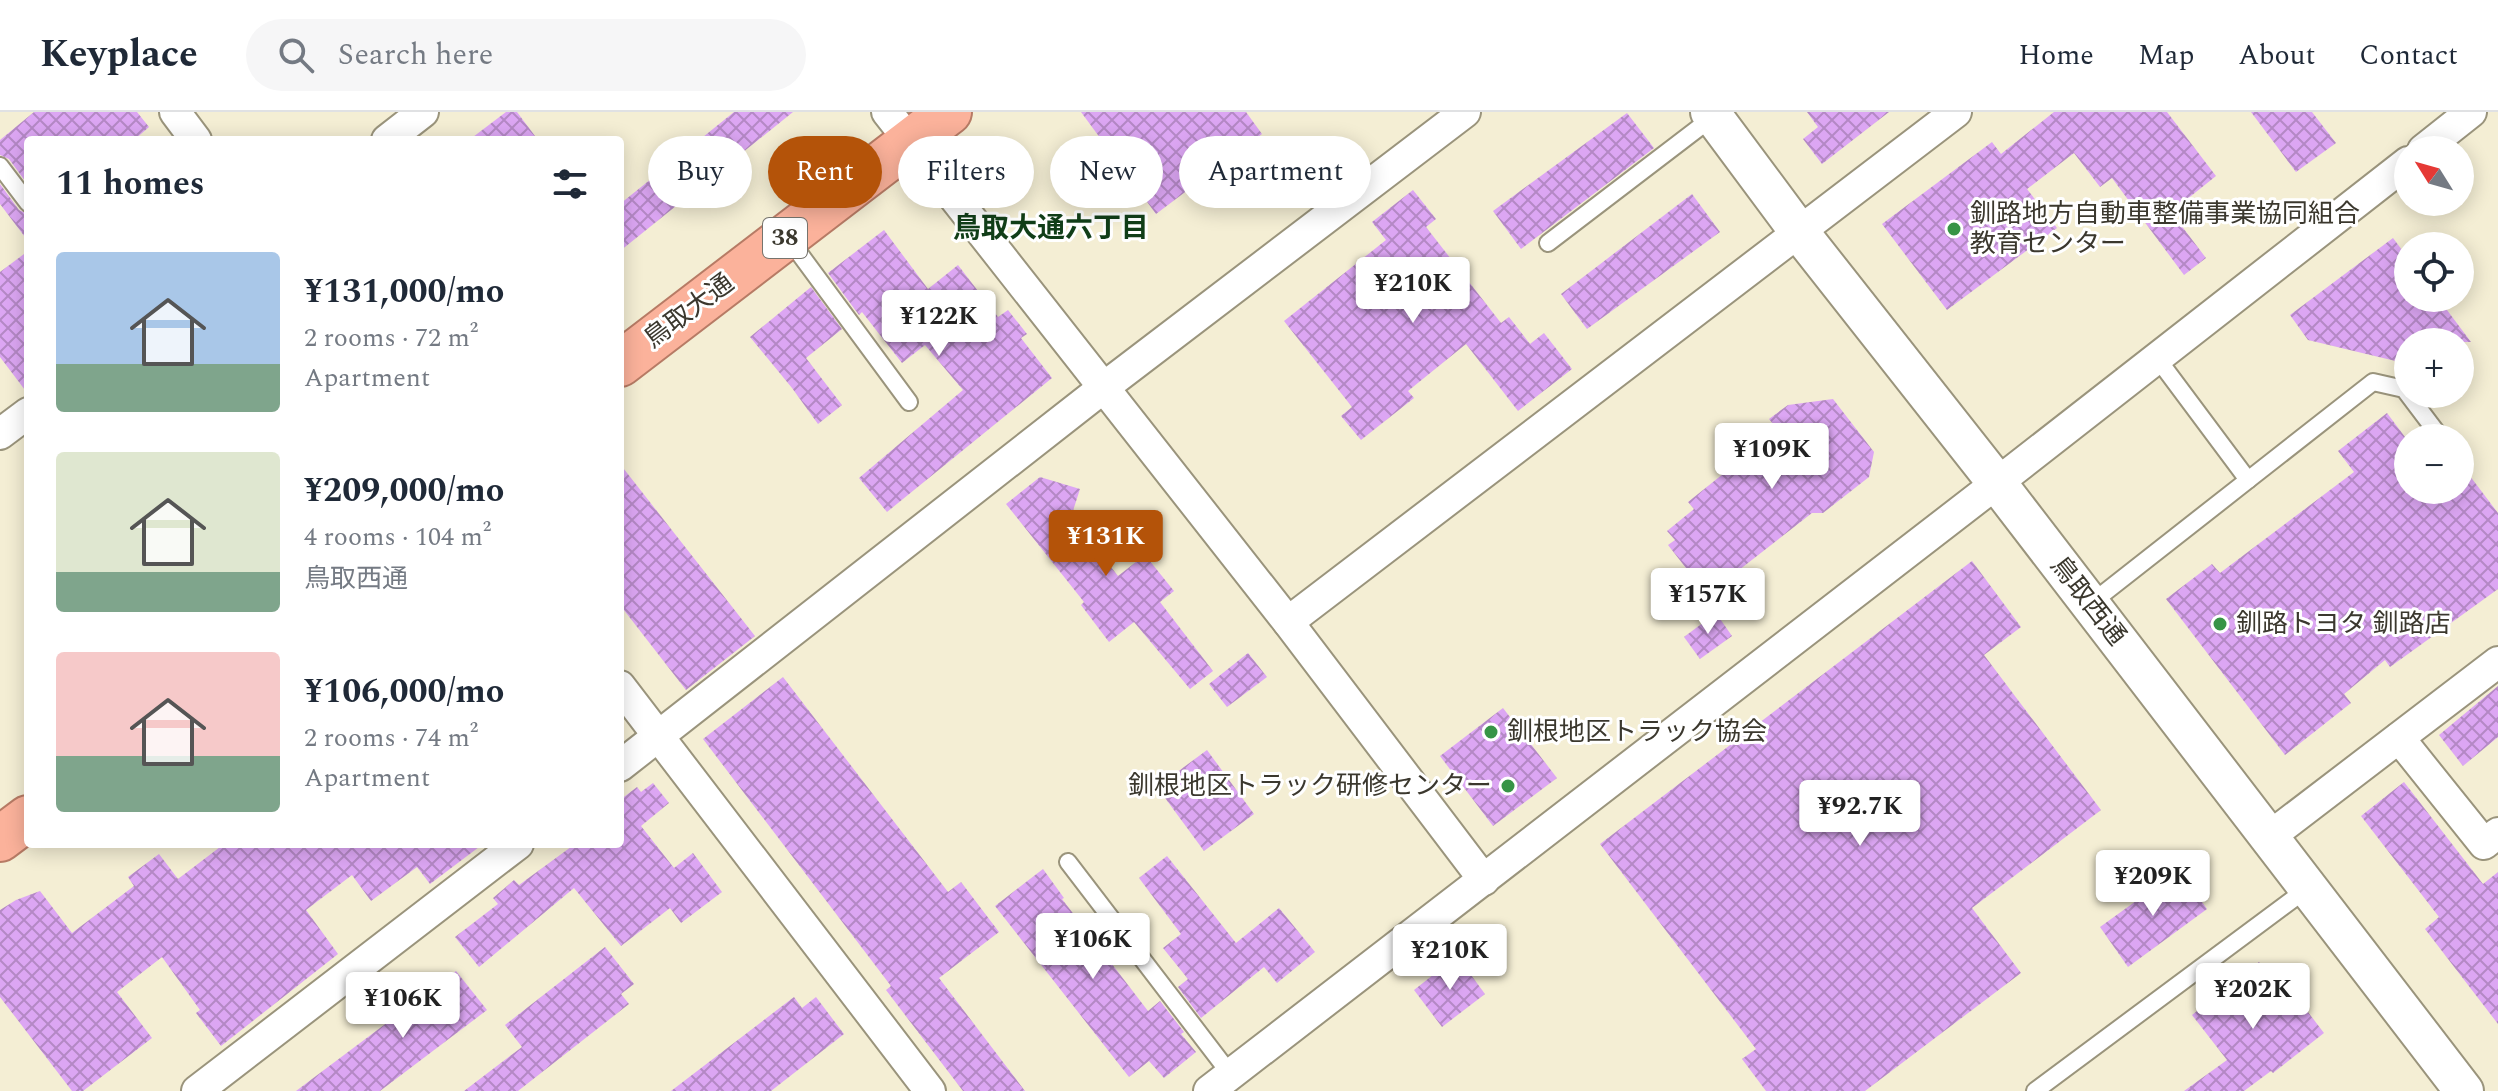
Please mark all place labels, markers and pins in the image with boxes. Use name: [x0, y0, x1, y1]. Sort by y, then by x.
place label: 釧路地方自動車整備事業協同組合 教育センター: [1970, 194, 2360, 264]
marker: 釧路地方自動車整備事業協同組合 教育センター: [1945, 220, 1963, 238]
pin: ¥210K: [1357, 257, 1469, 325]
pin: ¥122K: [883, 290, 995, 358]
pin: ¥109K: [1716, 423, 1828, 491]
pin: ¥131K: [1050, 510, 1162, 578]
pin: ¥157K: [1652, 568, 1764, 636]
place label: 釧路トヨタ 釧路店: [2236, 604, 2451, 644]
marker: 釧路トヨタ 釧路店: [2211, 615, 2229, 633]
place label: 釧根地区トラック協会: [1507, 712, 1767, 752]
marker: 釧根地区トラック協会: [1482, 723, 1500, 741]
place label: 釧根地区トラック研修センター: [1128, 766, 1492, 806]
marker: 釧根地区トラック研修センター: [1499, 777, 1517, 795]
pin: ¥92.7K: [1795, 780, 1925, 848]
pin: ¥209K: [2097, 850, 2209, 918]
pin: ¥106K: [1037, 913, 1149, 981]
pin: ¥210K: [1394, 924, 1506, 992]
pin: ¥202K: [2197, 963, 2309, 1031]
pin: ¥106K: [347, 972, 459, 1040]

